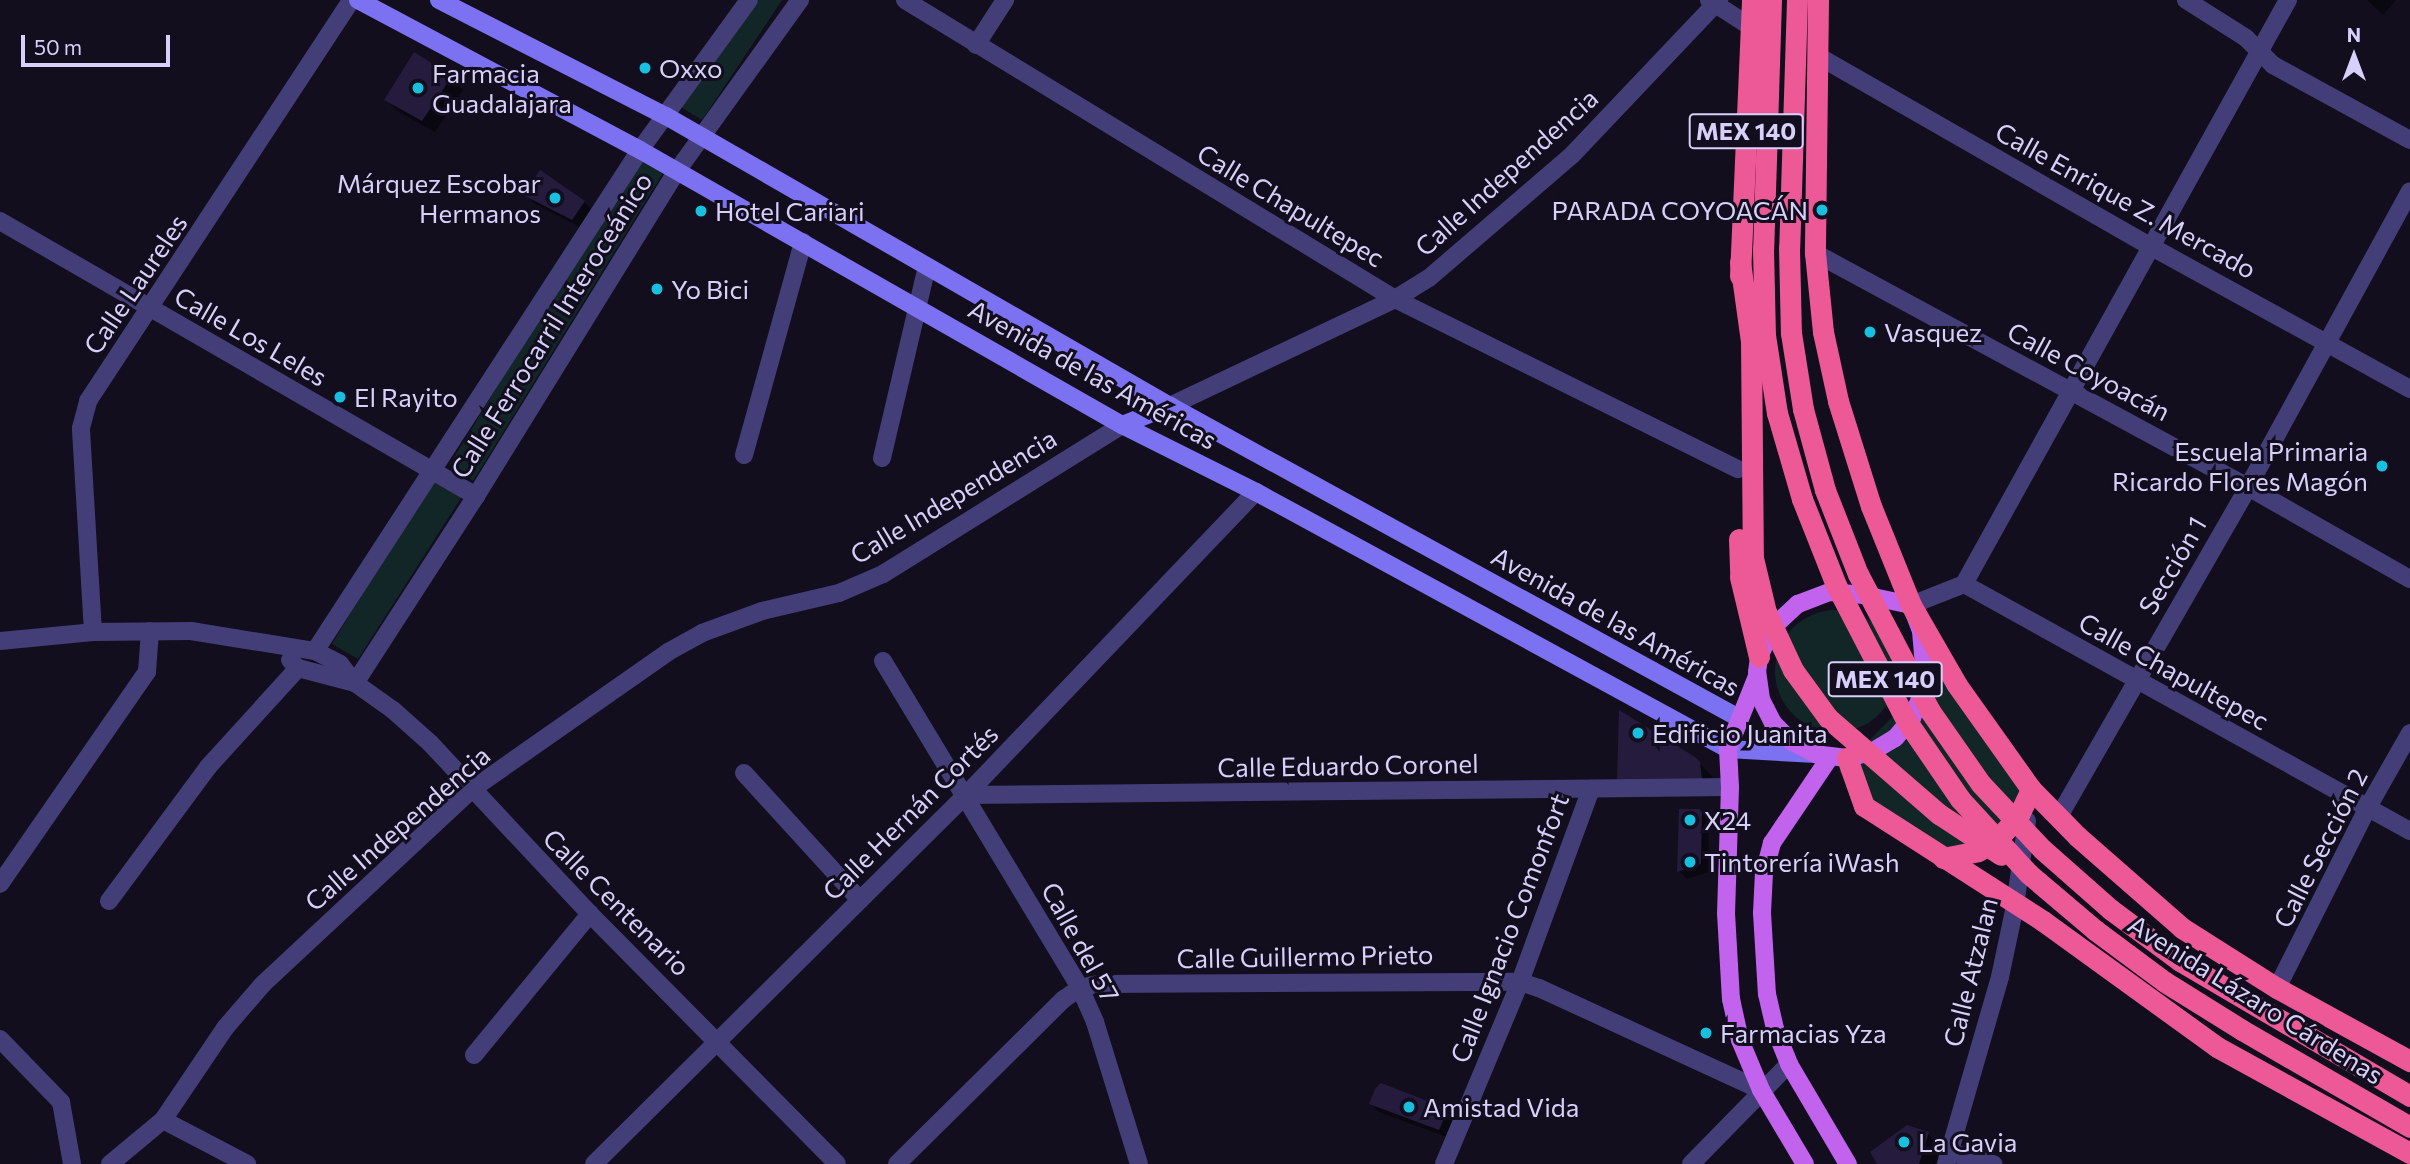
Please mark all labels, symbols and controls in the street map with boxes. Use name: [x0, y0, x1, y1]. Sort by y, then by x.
scale bar: [24, 21, 173, 65]
north arrow: [2319, 21, 2389, 91]
text: N: [2347, 23, 2361, 46]
text: 50 m: [34, 34, 82, 59]
place label: Oxxo: [659, 52, 723, 84]
place label: Farmacia Guadalajara: [432, 57, 572, 119]
marker: Oxxo: [637, 60, 653, 76]
marker: Farmacia Guadalajara: [410, 80, 426, 96]
street label: Calle Independencia: [1408, 82, 1604, 262]
road number: MEX 140: [1688, 110, 1804, 152]
street label: Calle Enrique Z. Mercado: [1990, 115, 2262, 285]
street label: Calle Chapultepec: [1192, 137, 1390, 273]
street label: Calle Ferrocarril Interoceánico: [444, 166, 658, 484]
place label: Márquez Escobar Hermanos: [337, 167, 541, 228]
marker: Márquez Escobar Hermanos: [547, 190, 563, 206]
place label: PARADA COYOACÁN: [1551, 194, 1808, 226]
place label: Hotel Cariari: [715, 195, 865, 227]
marker: PARADA COYOACÁN: [1814, 202, 1830, 218]
marker: Hotel Cariari: [693, 203, 709, 219]
street label: Calle Laureles: [77, 208, 193, 360]
place label: Yo Bici: [671, 273, 749, 305]
street label: Calle Los Leles: [169, 280, 333, 392]
marker: Yo Bici: [649, 281, 665, 297]
street label: Avenida de las Américas: [963, 293, 1223, 455]
street label: Calle Coyoacán: [2002, 315, 2176, 427]
place label: Vasquez: [1884, 316, 1982, 348]
marker: Vasquez: [1862, 324, 1878, 340]
place label: El Rayito: [354, 381, 458, 413]
marker: El Rayito: [332, 389, 348, 405]
street label: Calle Independencia: [844, 422, 1062, 570]
place label: Escuela Primaria Ricardo Flores Magón: [2112, 435, 2368, 496]
marker: Escuela Primaria Ricardo Flores Magón: [2374, 458, 2390, 474]
street label: Sección 1: [2132, 510, 2212, 620]
street label: Avenida de las Américas: [1486, 540, 1746, 702]
street label: Calle Chapultepec: [2074, 606, 2274, 736]
road number: MEX 140: [1827, 658, 1943, 700]
place label: Edificio Juanita: [1652, 717, 1828, 749]
street label: Calle Hernán Cortés: [816, 718, 1004, 906]
marker: Edificio Juanita: [1630, 725, 1646, 741]
street label: Calle Independencia: [298, 739, 496, 917]
street label: Calle Eduardo Coronel: [1217, 747, 1479, 783]
street label: Calle Sección 2: [2266, 763, 2374, 933]
street label: Calle Ignacio Comonfort: [1443, 789, 1575, 1067]
place label: X24: [1704, 804, 1751, 836]
marker: X24: [1682, 812, 1698, 828]
street label: Calle Centenario: [537, 822, 697, 982]
place label: Tintorería iWash: [1704, 846, 1900, 878]
marker: Tintorería iWash: [1682, 854, 1698, 870]
street label: Calle del 57: [1035, 877, 1127, 1007]
street label: Calle Atzalan: [1936, 894, 2004, 1050]
street label: Avenida Lázaro Cárdenas: [2123, 908, 2389, 1090]
street label: Calle Guillermo Prieto: [1176, 938, 1434, 974]
place label: Farmacias Yza: [1720, 1017, 1887, 1049]
marker: Farmacias Yza: [1698, 1025, 1714, 1041]
place label: Amistad Vida: [1423, 1091, 1579, 1123]
marker: Amistad Vida: [1401, 1099, 1417, 1115]
place label: La Gavia: [1918, 1126, 2017, 1158]
marker: La Gavia: [1896, 1134, 1912, 1150]

